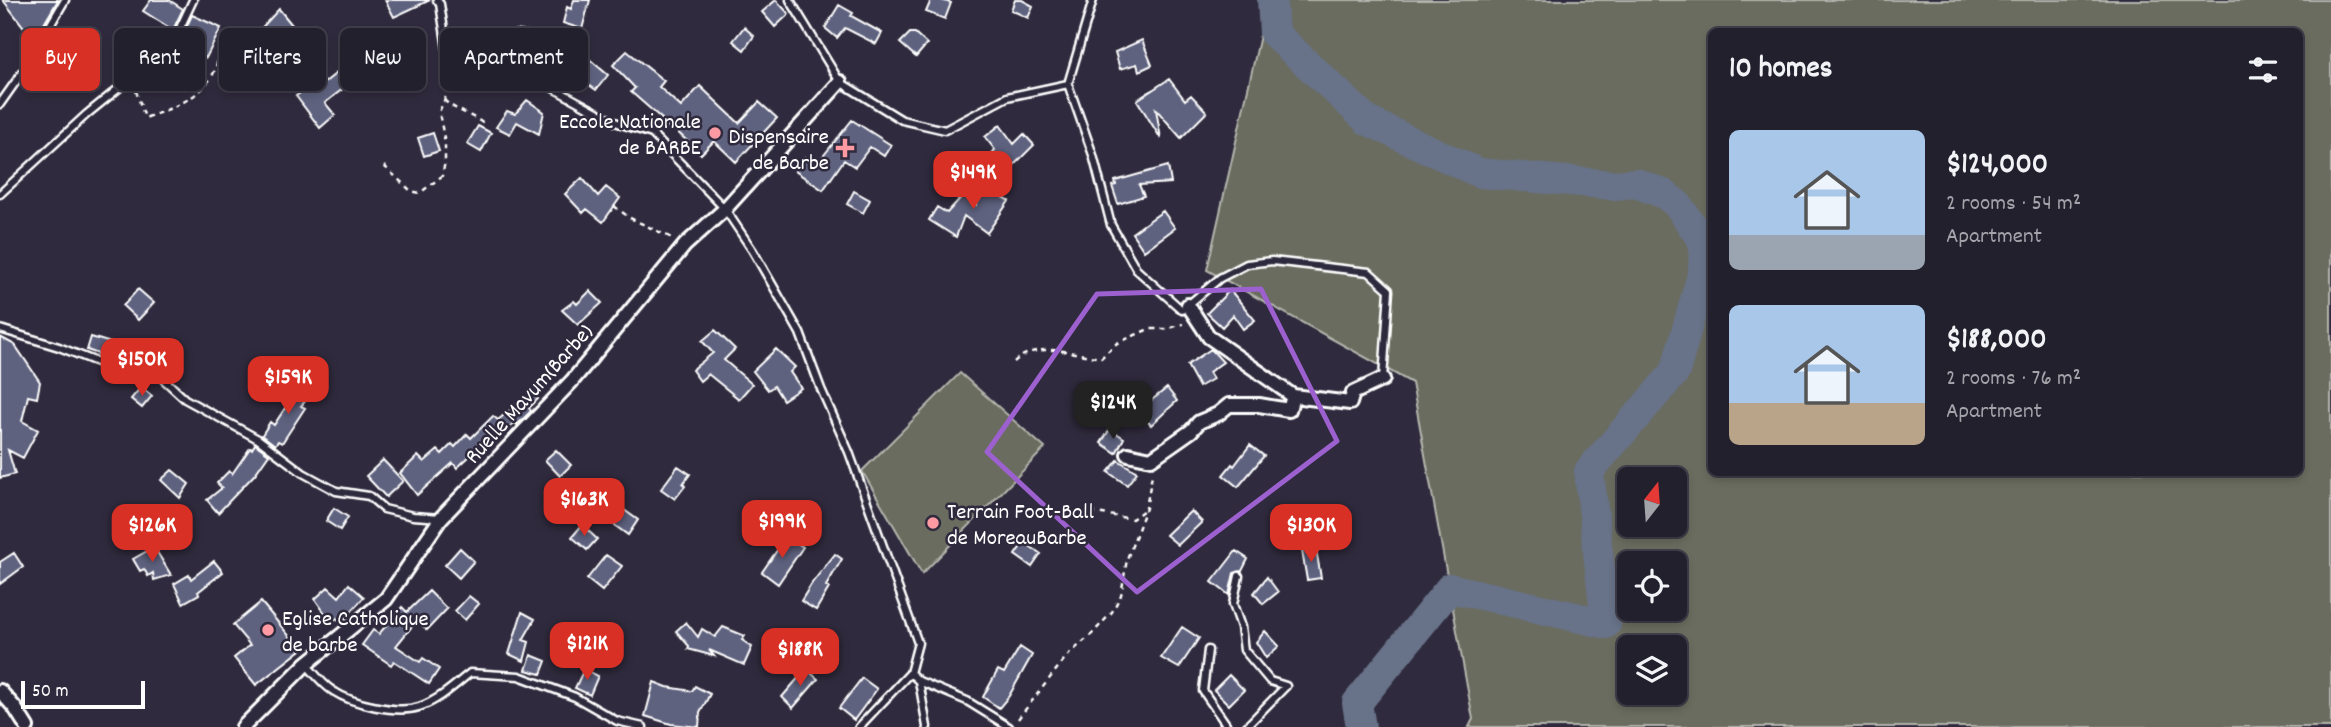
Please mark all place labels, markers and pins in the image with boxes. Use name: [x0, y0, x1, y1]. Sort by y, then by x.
place label: Eccole Nationale de BARBE: [559, 107, 702, 166]
place label: Dispensaire de Barbe: [729, 122, 829, 181]
marker: Eccole Nationale de BARBE: [707, 125, 723, 141]
marker: Dispensaire de Barbe: [835, 138, 855, 158]
pin: $149K: [924, 152, 1022, 211]
pin: $150K: [93, 338, 191, 398]
pin: $159K: [239, 356, 337, 416]
pin: $124K: [1064, 382, 1162, 441]
pin: $163K: [535, 478, 633, 538]
place label: Terrain Foot-Ball de MoreauBarbe: [947, 497, 1095, 556]
pin: $199K: [733, 500, 831, 560]
pin: $126K: [103, 504, 201, 564]
pin: $130K: [1262, 504, 1360, 564]
marker: Terrain Foot-Ball de MoreauBarbe: [925, 515, 941, 531]
place label: Eglise Catholique de barbe: [282, 604, 429, 663]
marker: Eglise Catholique de barbe: [260, 622, 276, 638]
pin: $121K: [538, 622, 636, 682]
pin: $188K: [751, 628, 849, 688]

